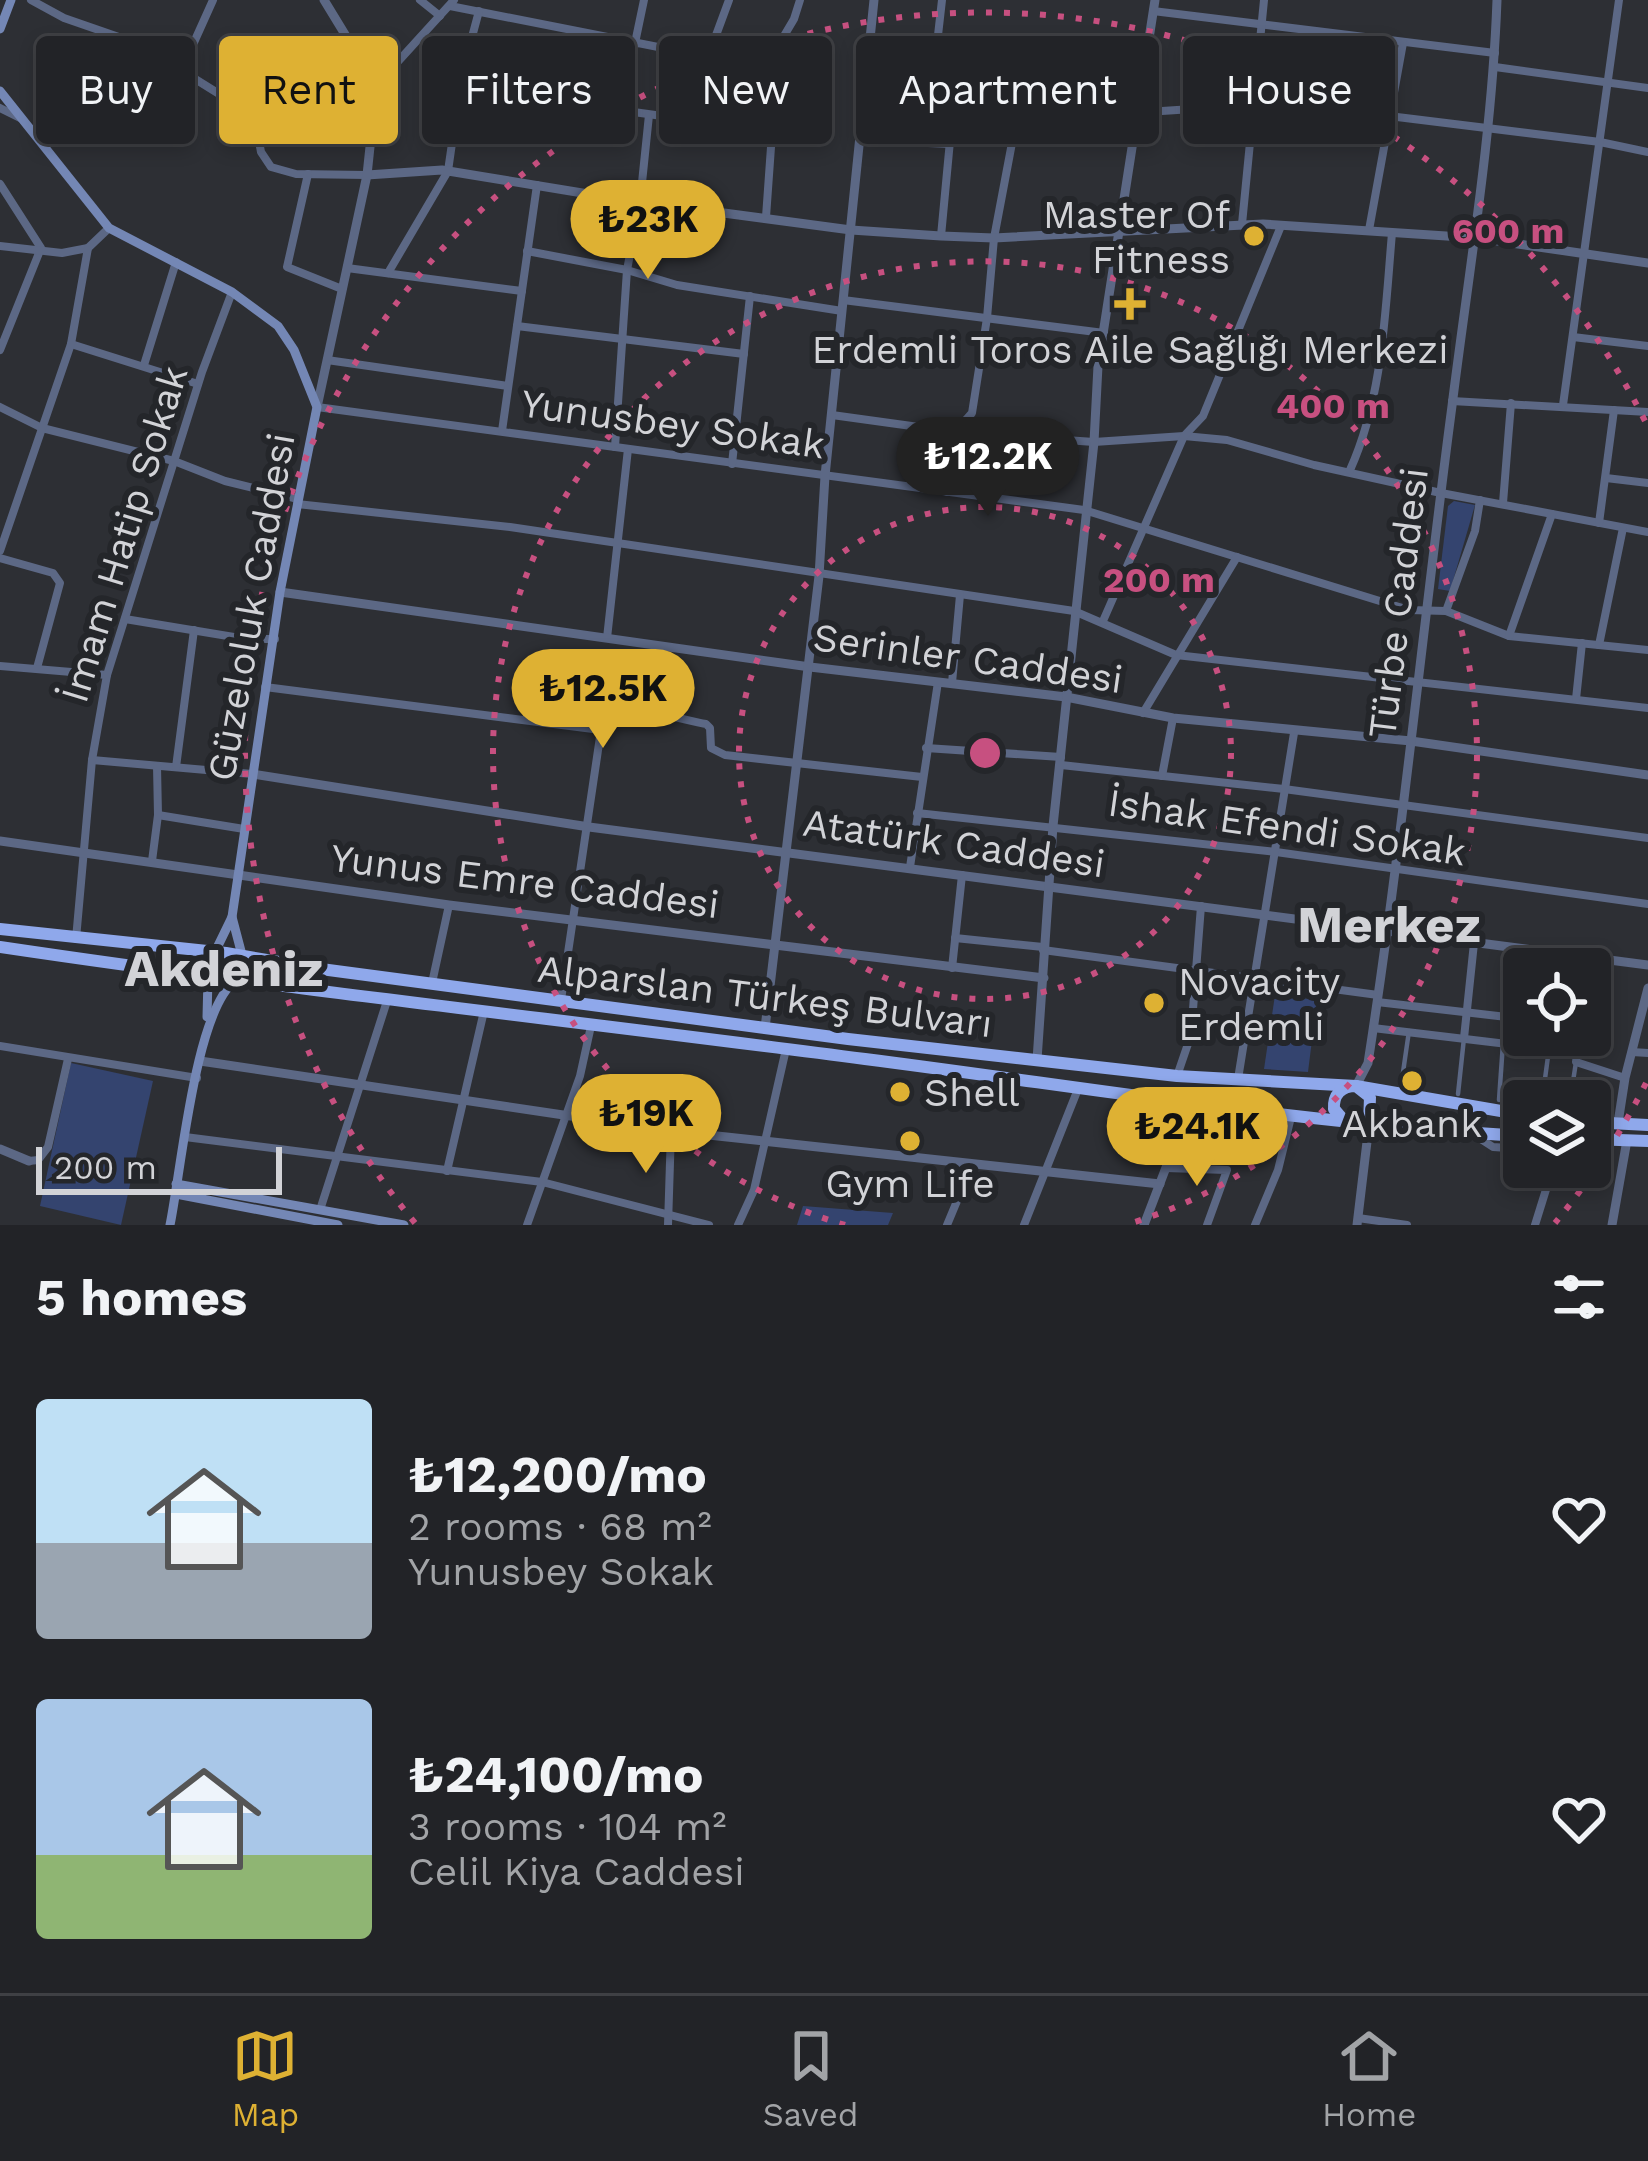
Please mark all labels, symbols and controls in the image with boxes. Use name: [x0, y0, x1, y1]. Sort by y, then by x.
chip: Buy: [36, 36, 195, 144]
chip: Rent: [219, 36, 398, 144]
chip: Filters: [422, 36, 635, 144]
chip: New: [659, 36, 832, 144]
chip: Apartment: [856, 36, 1159, 144]
chip: House: [1183, 36, 1395, 144]
pin: ₺23K: [577, 180, 719, 282]
place label: Master Of Fitness: [1043, 192, 1230, 282]
text: ₺23K: [597, 196, 699, 241]
text: 600 m: [1452, 210, 1564, 252]
marker: Master Of Fitness: [1241, 223, 1267, 249]
marker: Erdemli Toros Aile Sağlığı Merkezi: [1114, 288, 1146, 320]
place label: Erdemli Toros Aile Sağlığı Merkezi: [811, 327, 1449, 372]
street label: İmam Hatip Sokak: [51, 360, 197, 708]
street label: Yunusbey Sokak: [518, 380, 828, 468]
text: 400 m: [1276, 385, 1390, 427]
pin: ₺12.2K: [890, 417, 1086, 519]
street label: Güzeloluk Caddesi: [198, 430, 304, 784]
text: ₺12.2K: [923, 433, 1053, 478]
street label: Türbe Caddesi: [1359, 465, 1437, 741]
text: 200 m: [1103, 559, 1215, 601]
street label: Serinler Caddesi: [810, 614, 1126, 702]
pin: ₺12.5K: [505, 649, 701, 751]
text: ₺12.5K: [539, 665, 667, 710]
centre of rings: [964, 732, 1006, 774]
street label: İshak Efendi Sokak: [1105, 780, 1469, 874]
street label: Atatürk Caddesi: [800, 800, 1108, 886]
street label: Yunus Emre Caddesi: [328, 835, 722, 927]
district label: Merkez: [1297, 895, 1481, 954]
district label: Akdeniz: [124, 939, 324, 998]
street label: Alparslan Türkeş Bulvarı: [535, 946, 995, 1046]
map controls: [1503, 948, 1611, 1188]
button: locate: [1503, 948, 1611, 1056]
place label: Novacity Erdemli: [1178, 959, 1340, 1049]
marker: Novacity Erdemli: [1141, 990, 1167, 1016]
marker: Akbank: [1399, 1068, 1425, 1094]
place label: Shell: [924, 1070, 1020, 1115]
pin: ₺19K: [575, 1074, 717, 1176]
marker: Shell: [887, 1079, 913, 1105]
button: layers: [1503, 1080, 1611, 1188]
pin: ₺24.1K: [1099, 1087, 1295, 1189]
text: ₺19K: [598, 1090, 694, 1135]
place label: Akbank: [1342, 1101, 1482, 1146]
text: ₺24.1K: [1134, 1103, 1260, 1148]
marker: Gym Life: [897, 1128, 923, 1154]
scale bar: [36, 1141, 282, 1194]
text: 200 m: [54, 1148, 157, 1187]
place label: Gym Life: [825, 1161, 995, 1206]
icon: filters: [1546, 1264, 1612, 1330]
text: 5 homes: [36, 1268, 247, 1327]
text: ₺12,200/mo: [408, 1445, 707, 1504]
icon: home: [132, 1447, 276, 1591]
icon: heart: [1546, 1486, 1612, 1552]
text: 2 rooms · 68 m²: [408, 1504, 712, 1549]
text: Yunusbey Sokak: [408, 1549, 714, 1594]
text: ₺24,100/mo: [408, 1745, 703, 1804]
icon: home: [132, 1747, 276, 1891]
icon: heart: [1546, 1786, 1612, 1852]
text: 3 rooms · 104 m²: [408, 1804, 726, 1849]
text: Celil Kiya Caddesi: [408, 1849, 745, 1894]
tab: Map: [232, 2023, 299, 2134]
tab: Saved: [763, 2023, 858, 2134]
tab: Home: [1322, 2023, 1416, 2134]

